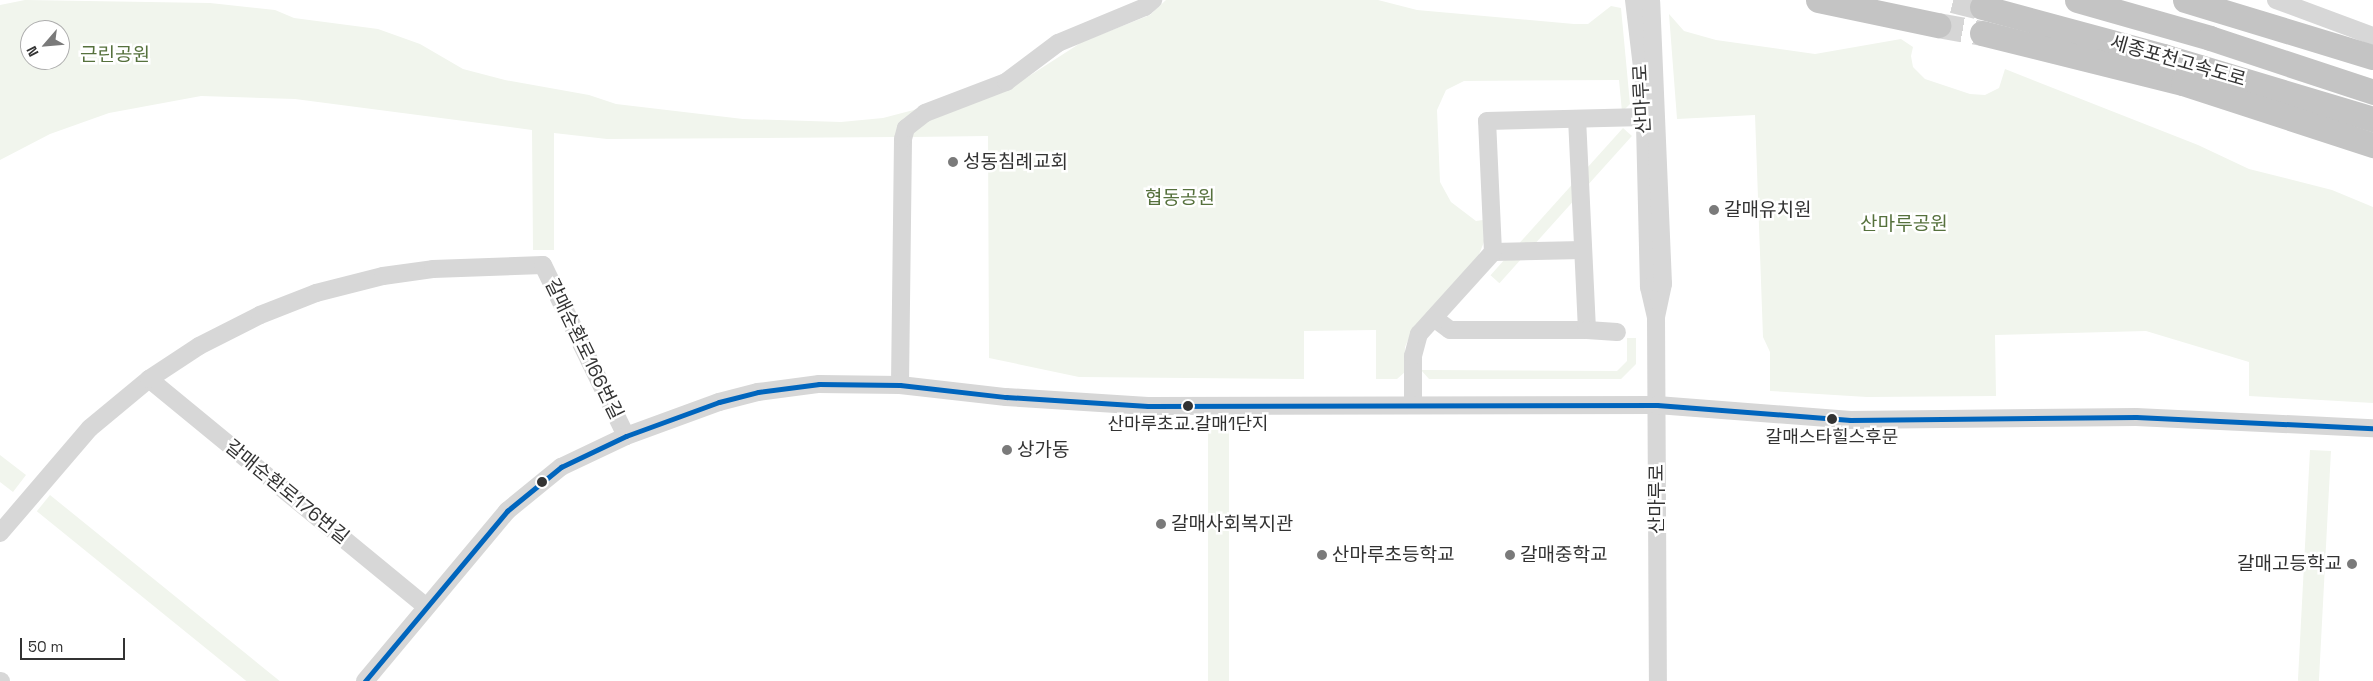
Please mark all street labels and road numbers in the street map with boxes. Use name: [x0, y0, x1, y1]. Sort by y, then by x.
street label: 세종포천고속도로: [2108, 31, 2248, 91]
street label: 산마루로: [1629, 63, 1655, 135]
street label: 갈매순환로166번길: [540, 275, 628, 423]
street label: 갈매순환로176번길: [221, 435, 353, 549]
street label: 산마루로: [1646, 464, 1668, 534]

